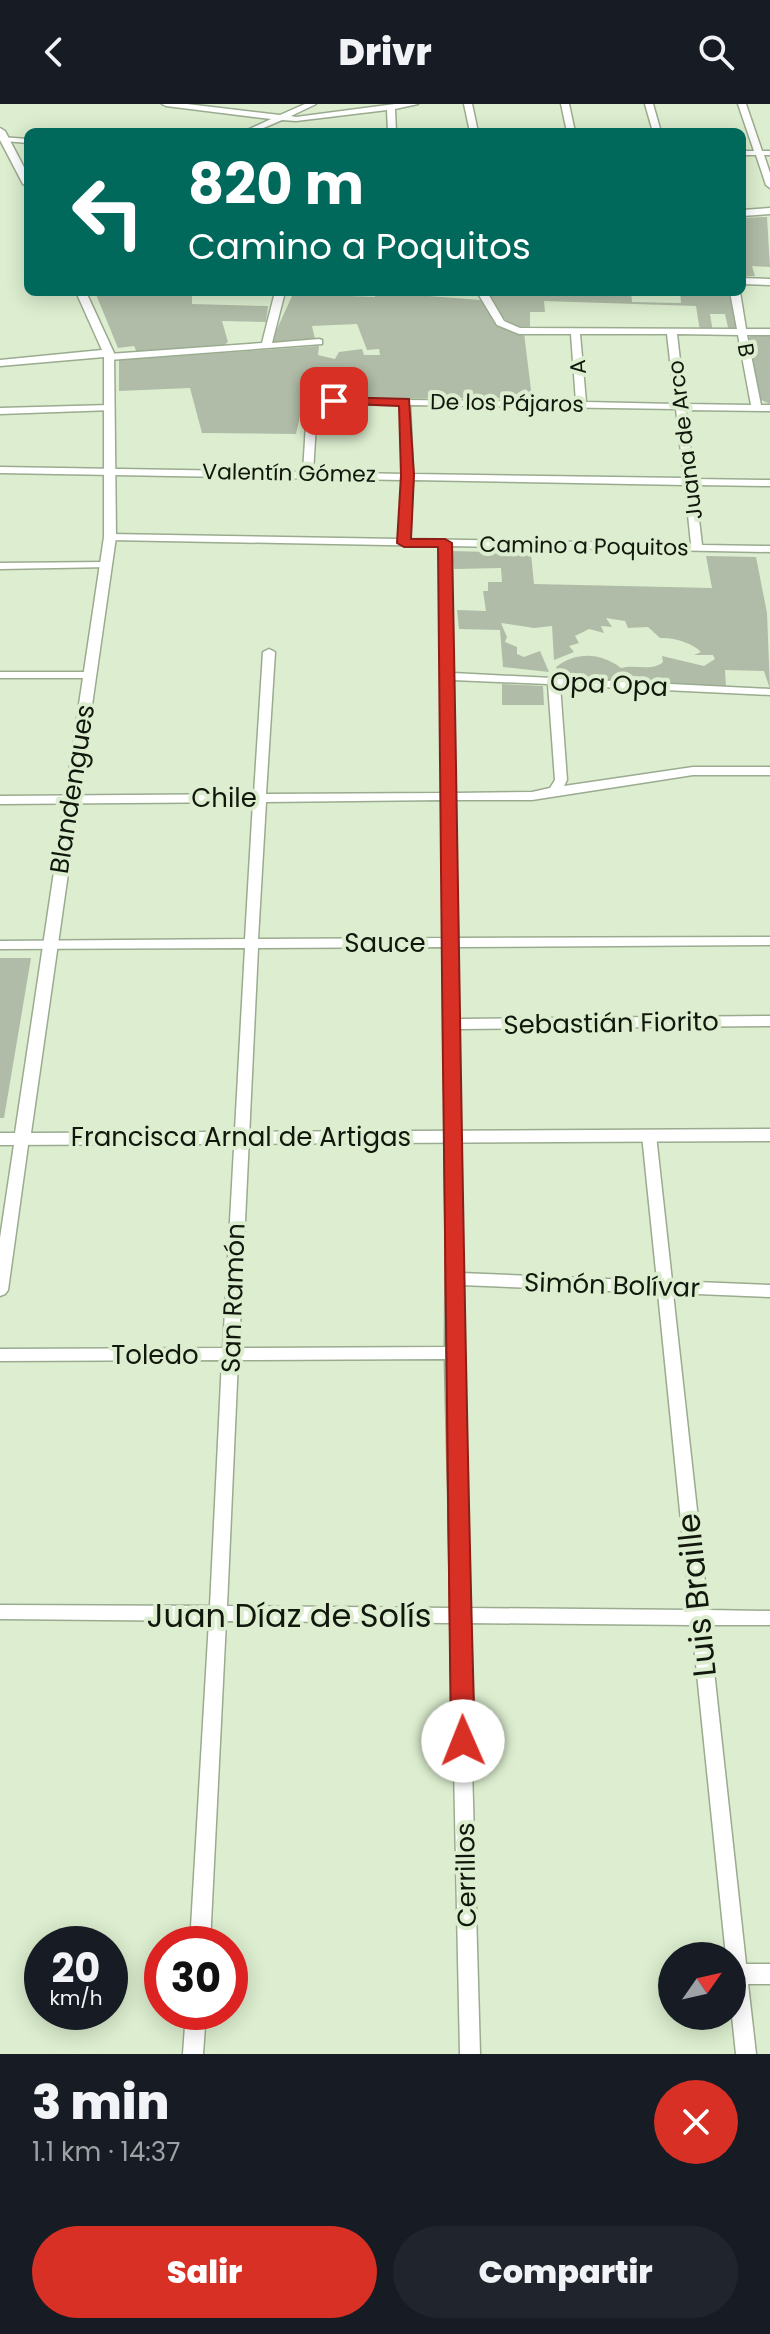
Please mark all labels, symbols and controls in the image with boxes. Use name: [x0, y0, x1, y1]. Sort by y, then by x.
text: Drivr: [338, 27, 432, 78]
icon: back: [32, 30, 76, 74]
icon: search: [694, 30, 738, 74]
text: 820 m: [188, 145, 364, 224]
icon: left: [56, 160, 160, 264]
text: Camino a Poquitos: [188, 221, 531, 272]
street label: B: [730, 341, 762, 359]
street label: A: [562, 358, 594, 375]
street label: Juana de Arco: [660, 359, 710, 521]
pin: [300, 367, 368, 435]
icon: arrive: [312, 379, 356, 423]
street label: De los Pájaros: [430, 386, 584, 420]
street label: Valentín Gómez: [202, 456, 376, 490]
street label: Camino a Poquitos: [479, 529, 689, 563]
street label: Opa Opa: [549, 663, 669, 705]
street label: Blandengues: [41, 702, 103, 876]
street label: Chile: [191, 780, 257, 816]
street label: Sauce: [344, 925, 426, 961]
street label: Sebastián Fiorito: [503, 1003, 719, 1043]
street label: Francisca Arnal de Artigas: [71, 1119, 411, 1155]
street label: San Ramón: [212, 1222, 254, 1374]
street label: Simón Bolívar: [523, 1264, 701, 1306]
street label: Toledo: [111, 1337, 199, 1373]
street label: Luis Braille: [665, 1511, 727, 1679]
street label: Juan Díaz de Solís: [146, 1593, 432, 1638]
position arrow: [421, 1699, 505, 1783]
street label: Cerrillos: [447, 1822, 485, 1928]
speed limit sign: 30: [144, 1926, 248, 2030]
text: 20: [52, 1940, 100, 1996]
north arrow: [658, 1942, 746, 2030]
map controls: [658, 1942, 746, 2030]
text: km/h: [49, 1984, 103, 2012]
text: 3 min: [32, 2069, 169, 2136]
button: close: [654, 2080, 738, 2164]
text: 1.1 km · 14:37: [32, 2134, 180, 2170]
button: Salir: [32, 2226, 377, 2318]
button: Compartir: [393, 2226, 738, 2318]

